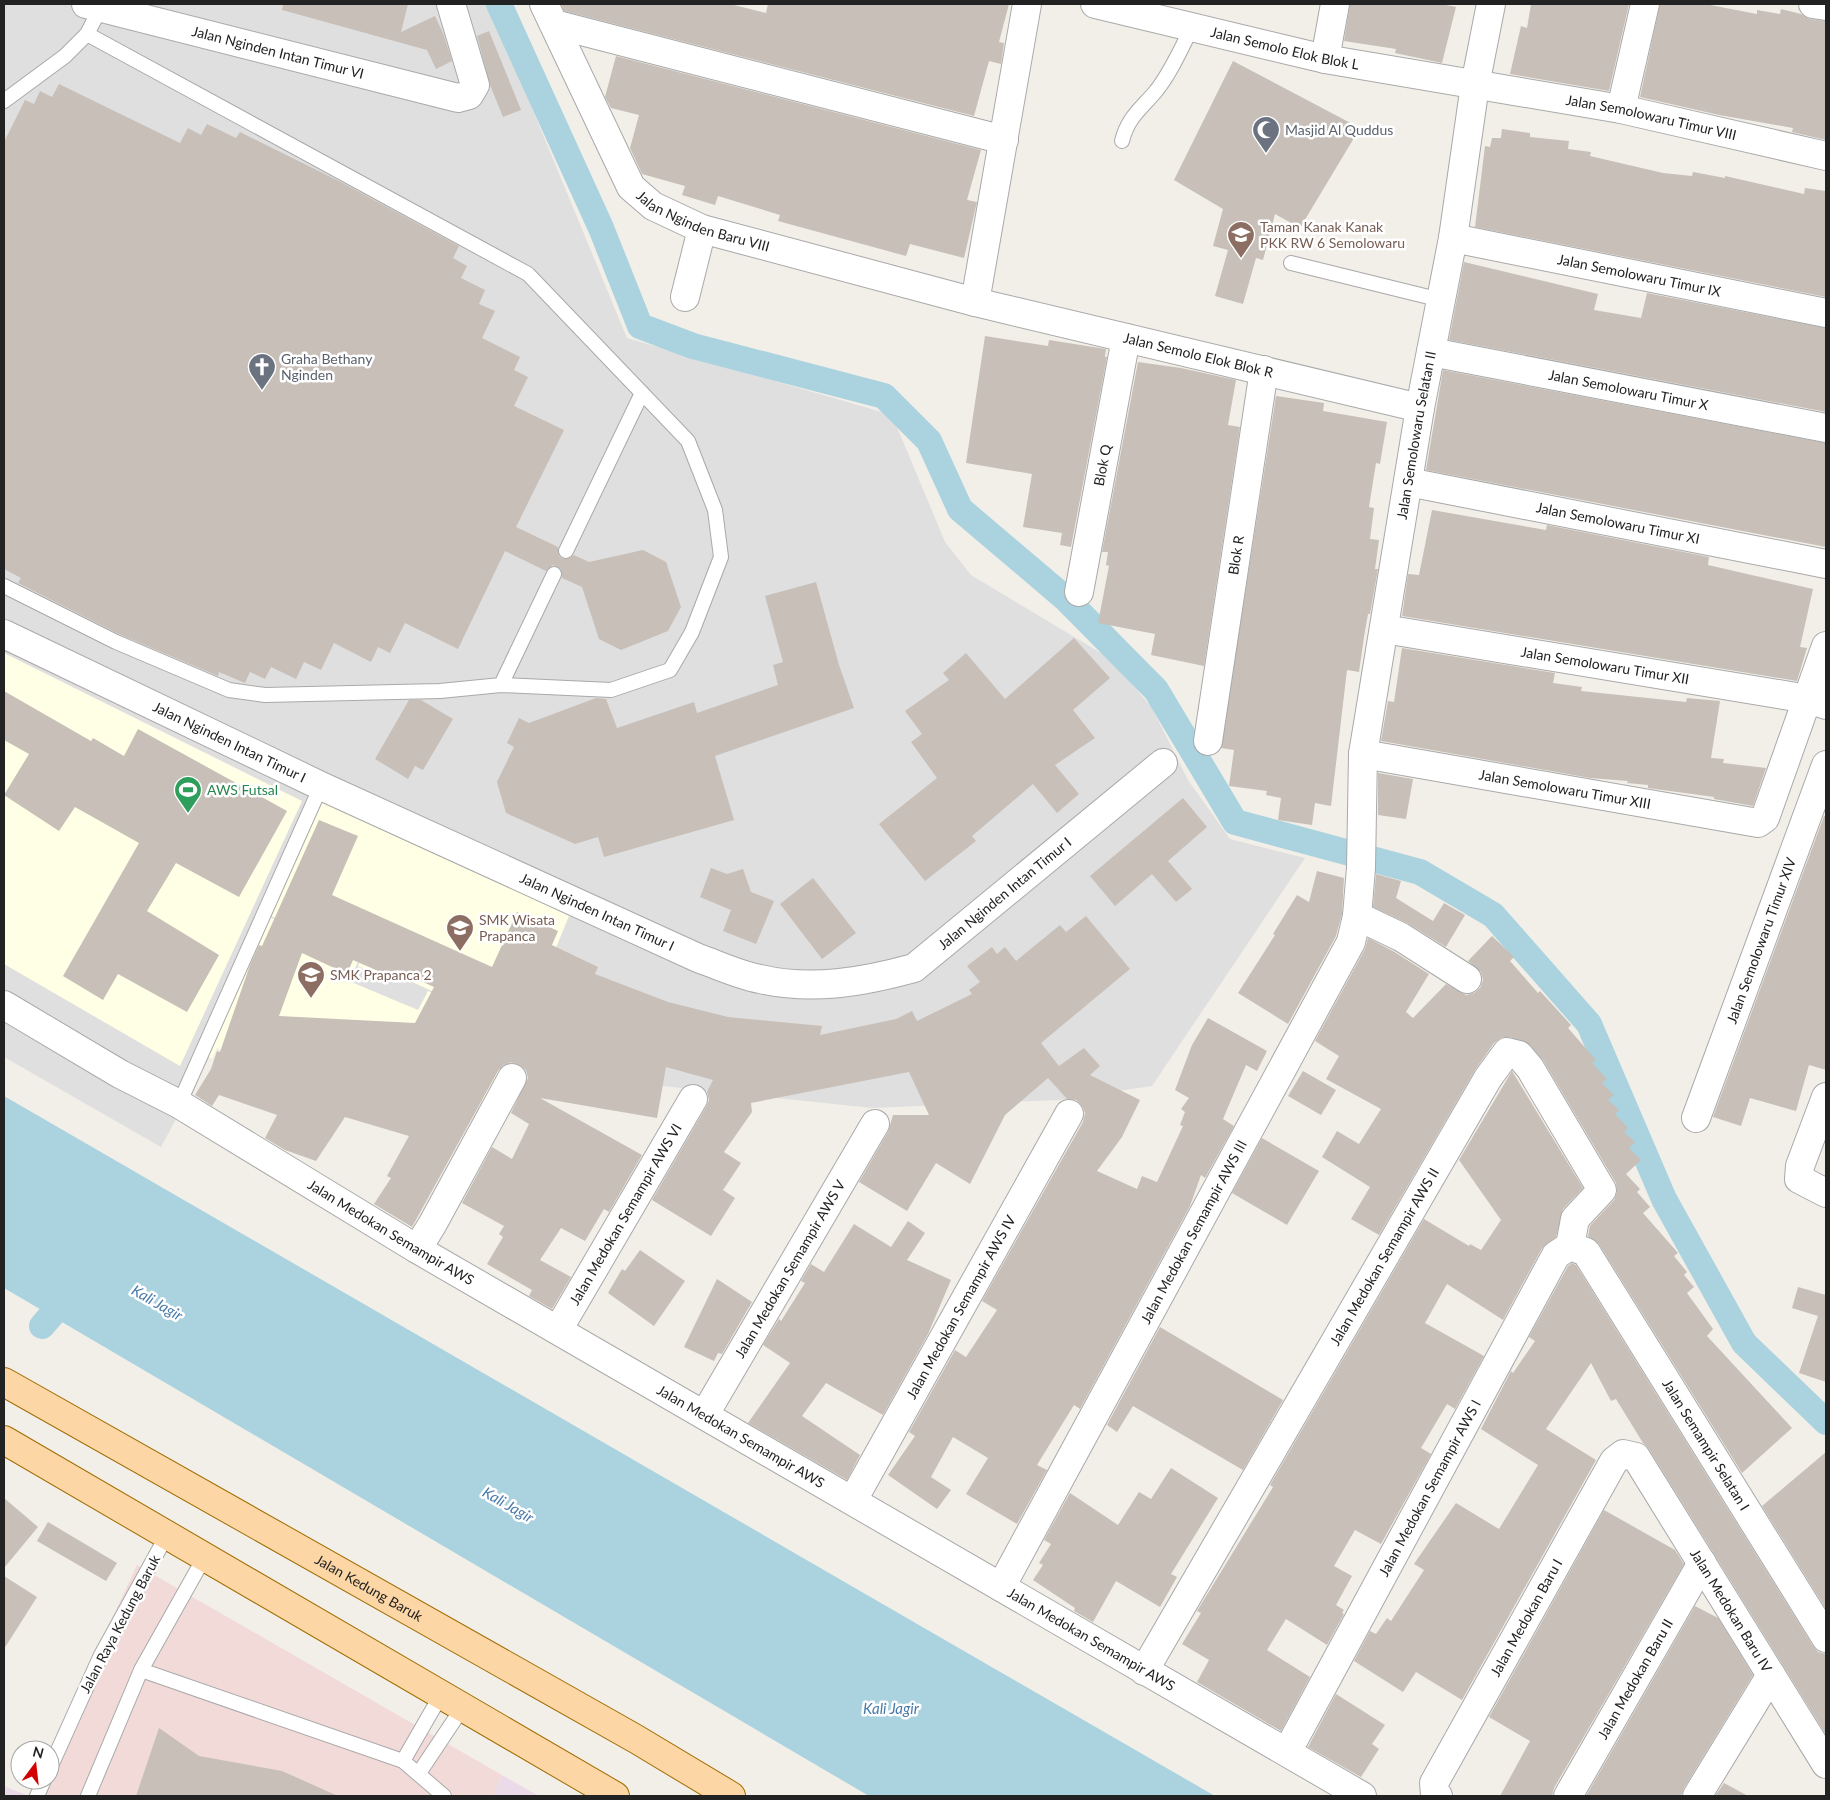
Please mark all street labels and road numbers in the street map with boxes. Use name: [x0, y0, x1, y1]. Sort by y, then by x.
street label: Jalan Nginden Intan Timur VI: [190, 22, 366, 82]
street label: Jalan Semolo Elok Blok L: [1209, 23, 1360, 73]
street label: Jalan Semolowaru Timur VIII: [1565, 91, 1738, 143]
street label: Jalan Nginden Baru VIII: [633, 187, 772, 255]
street label: Jalan Semolowaru Timur IX: [1556, 250, 1723, 300]
street label: Jalan Semolo Elok Blok R: [1122, 329, 1275, 381]
street label: Jalan Semolowaru Selatan II: [1393, 349, 1439, 521]
street label: Jalan Semolowaru Timur X: [1547, 366, 1710, 413]
street label: Blok Q: [1090, 442, 1114, 487]
street label: Jalan Semolowaru Timur XI: [1535, 498, 1701, 547]
street label: Blok R: [1224, 534, 1247, 576]
street label: Jalan Semolowaru Timur XII: [1520, 643, 1690, 687]
street label: Jalan Nginden Intan Timur I: [150, 698, 309, 786]
street label: Jalan Semolowaru Timur XIII: [1478, 765, 1652, 812]
street label: Jalan Nginden Intan Timur I: [934, 833, 1075, 953]
street label: Jalan Semolowaru Timur XIV: [1723, 855, 1799, 1026]
street label: Jalan Nginden Intan Timur I: [517, 869, 677, 954]
street label: Jalan Medokan Semampir AWS VI: [566, 1120, 685, 1308]
street label: Jalan Medokan Semampir AWS III: [1137, 1137, 1250, 1326]
street label: Jalan Medokan Semampir AWS II: [1326, 1165, 1442, 1348]
street label: Jalan Medokan Semampir AWS: [305, 1176, 477, 1288]
street label: Jalan Medokan Semampir AWS V: [731, 1176, 849, 1361]
street label: Jalan Medokan Semampir AWS IV: [902, 1212, 1019, 1402]
street label: Jalan Semampir Selatan I: [1659, 1376, 1754, 1513]
street label: Jalan Medokan Semampir AWS: [654, 1381, 828, 1491]
street label: Jalan Medokan Semampir AWS I: [1375, 1397, 1484, 1579]
street label: Jalan Medokan Baru IV: [1687, 1546, 1776, 1676]
street label: Jalan Raya Kedung Baruk: [76, 1551, 164, 1696]
street label: Jalan Kedung Baruk: [312, 1551, 427, 1625]
street label: Jalan Medokan Baru I: [1486, 1556, 1566, 1679]
street label: Jalan Medokan Semampir AWS: [1005, 1584, 1178, 1694]
street label: Jalan Medokan Baru II: [1594, 1616, 1676, 1742]

